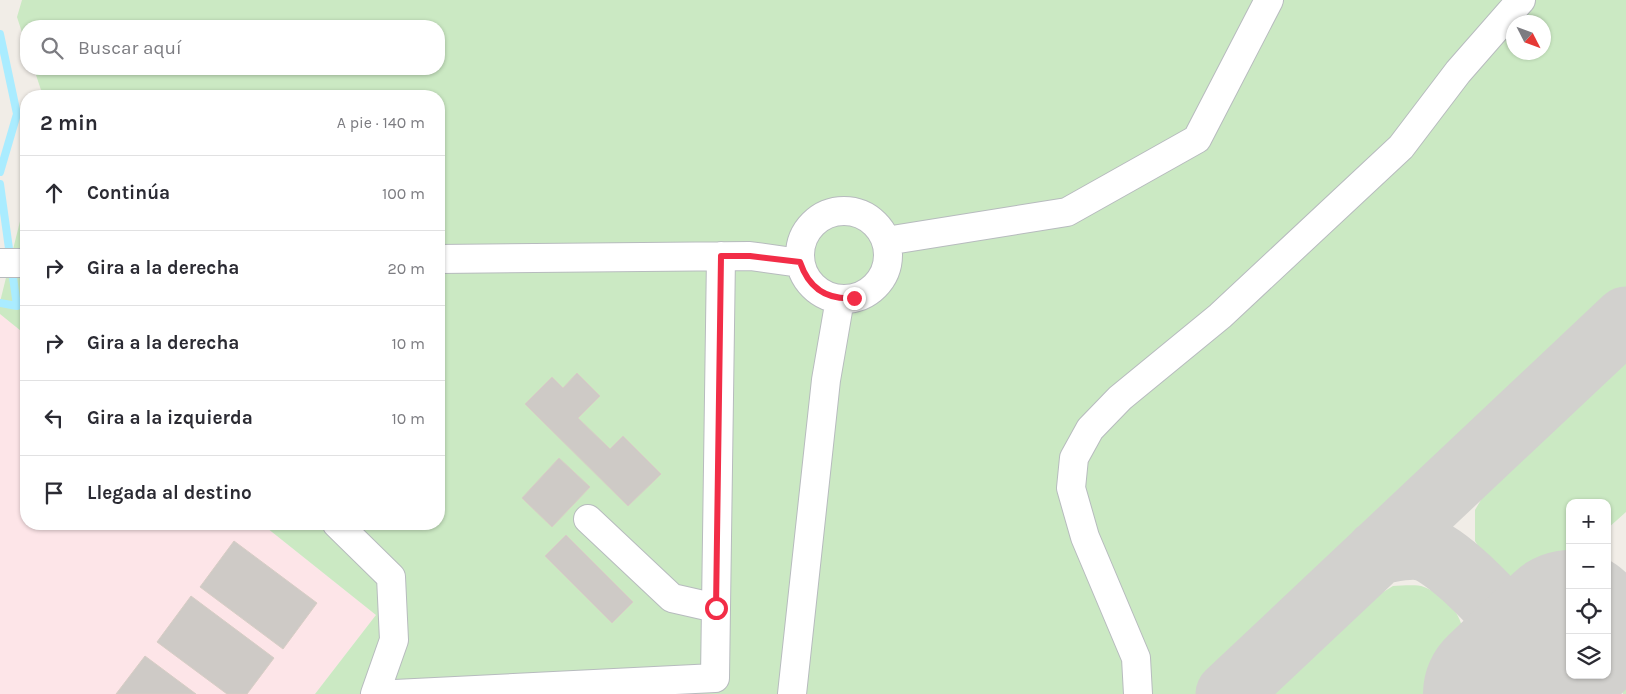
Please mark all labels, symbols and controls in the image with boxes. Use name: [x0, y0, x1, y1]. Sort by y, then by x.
north arrow: [1506, 15, 1551, 60]
search box: [20, 20, 445, 75]
icon: search: [38, 34, 66, 62]
text: Buscar aquí: [78, 37, 182, 59]
text: 2 min: [40, 111, 98, 135]
text: A pie · 140 m: [337, 113, 425, 132]
icon: ahead: [40, 179, 68, 207]
text: Continúa: [87, 182, 170, 204]
text: 100 m: [382, 184, 425, 203]
icon: right: [40, 254, 68, 282]
text: Gira a la derecha: [87, 257, 239, 279]
text: 20 m: [387, 259, 425, 278]
route end: [843, 287, 866, 310]
icon: right: [40, 329, 68, 357]
text: Gira a la derecha: [87, 332, 239, 354]
text: 10 m: [391, 334, 425, 353]
icon: left: [40, 404, 68, 432]
text: Gira a la izquierda: [87, 407, 253, 429]
text: 10 m: [391, 409, 425, 428]
icon: arrive: [40, 479, 68, 507]
text: Llegada al destino: [87, 482, 252, 504]
map controls: [1566, 499, 1611, 679]
button: +: [1566, 499, 1611, 544]
button: −: [1566, 544, 1611, 589]
button: locate: [1566, 589, 1611, 634]
route start: [705, 597, 728, 620]
button: layers: [1566, 634, 1611, 679]

